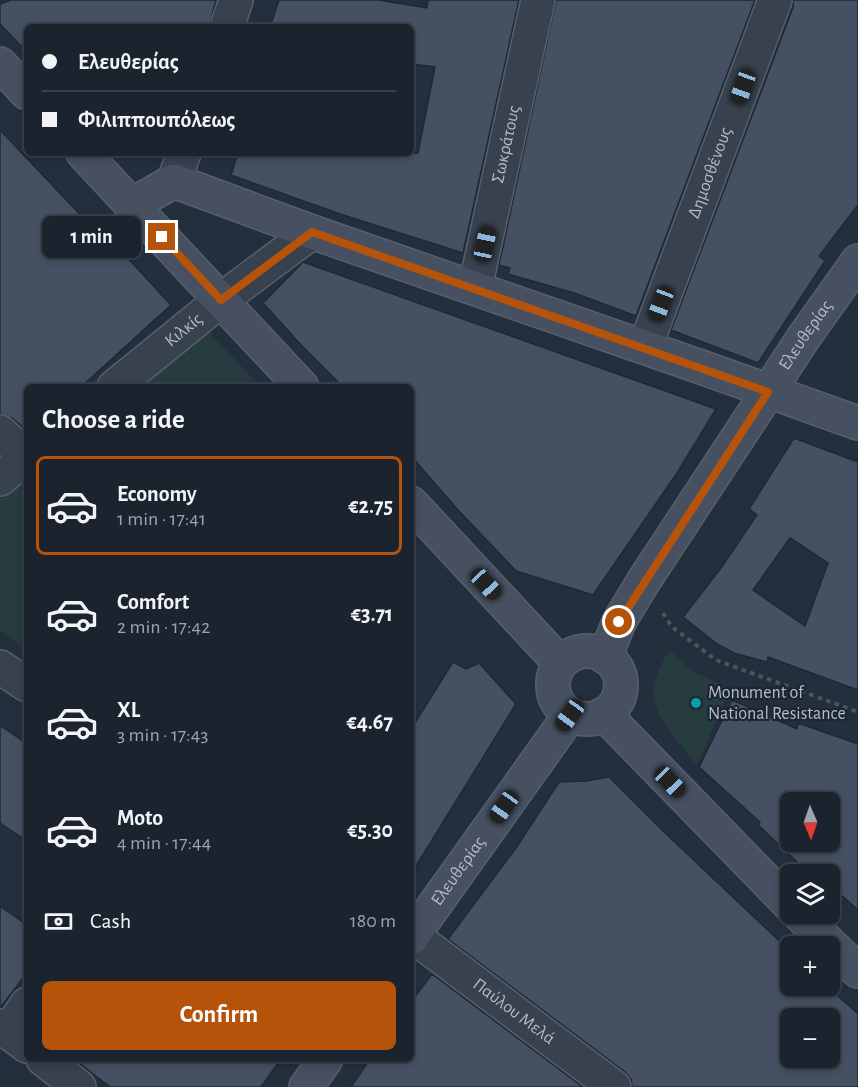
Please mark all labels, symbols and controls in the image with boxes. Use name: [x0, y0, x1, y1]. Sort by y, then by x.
text: Ελευθερίας: [78, 51, 179, 73]
car: [728, 67, 758, 107]
street label: Σωκράτους: [489, 104, 524, 185]
text: Φιλιππουπόλεως: [78, 109, 235, 131]
street label: Δημοσθένους: [685, 125, 735, 221]
callout: 1 min: [42, 216, 141, 258]
route end: [148, 223, 175, 250]
car: [472, 225, 498, 263]
text: 1 min: [70, 227, 113, 247]
car: [646, 284, 676, 324]
street label: Ελευθερίας: [776, 297, 836, 373]
street label: Κιλκίς: [162, 310, 206, 350]
text: Choose a ride: [42, 406, 185, 433]
icon: car: [45, 479, 99, 533]
text: Economy: [117, 483, 197, 505]
text: €2.75: [348, 495, 393, 517]
text: 1 min · 17:41: [117, 509, 206, 529]
car: [467, 565, 505, 603]
icon: car: [45, 587, 99, 641]
text: Comfort: [117, 591, 189, 613]
text: €3.71: [351, 603, 393, 625]
route start: [605, 608, 632, 635]
text: 2 min · 17:42: [117, 617, 210, 637]
place label: Monument of National Resistance: [708, 684, 846, 723]
icon: car: [45, 695, 99, 749]
car: [552, 695, 588, 735]
marker: Monument of National Resistance: [689, 696, 703, 710]
text: XL: [117, 699, 140, 721]
text: €4.67: [346, 711, 393, 733]
text: 3 min · 17:43: [117, 725, 209, 745]
car: [651, 763, 689, 801]
car: [486, 787, 522, 827]
north arrow: [780, 792, 840, 852]
map controls: [780, 792, 840, 1068]
icon: car: [45, 803, 99, 857]
text: Moto: [117, 807, 163, 829]
text: €5.30: [347, 819, 393, 841]
text: 4 min · 17:44: [117, 833, 211, 853]
street label: Ελευθερίας: [428, 833, 489, 909]
button: layers: [780, 864, 840, 924]
icon: cash: [42, 905, 75, 938]
text: Cash: [90, 910, 131, 932]
text: 180 m: [350, 911, 396, 931]
button: +: [780, 936, 840, 996]
street label: Παύλου Μελά: [469, 975, 558, 1048]
button: Confirm: [42, 981, 396, 1050]
button: −: [780, 1008, 840, 1068]

